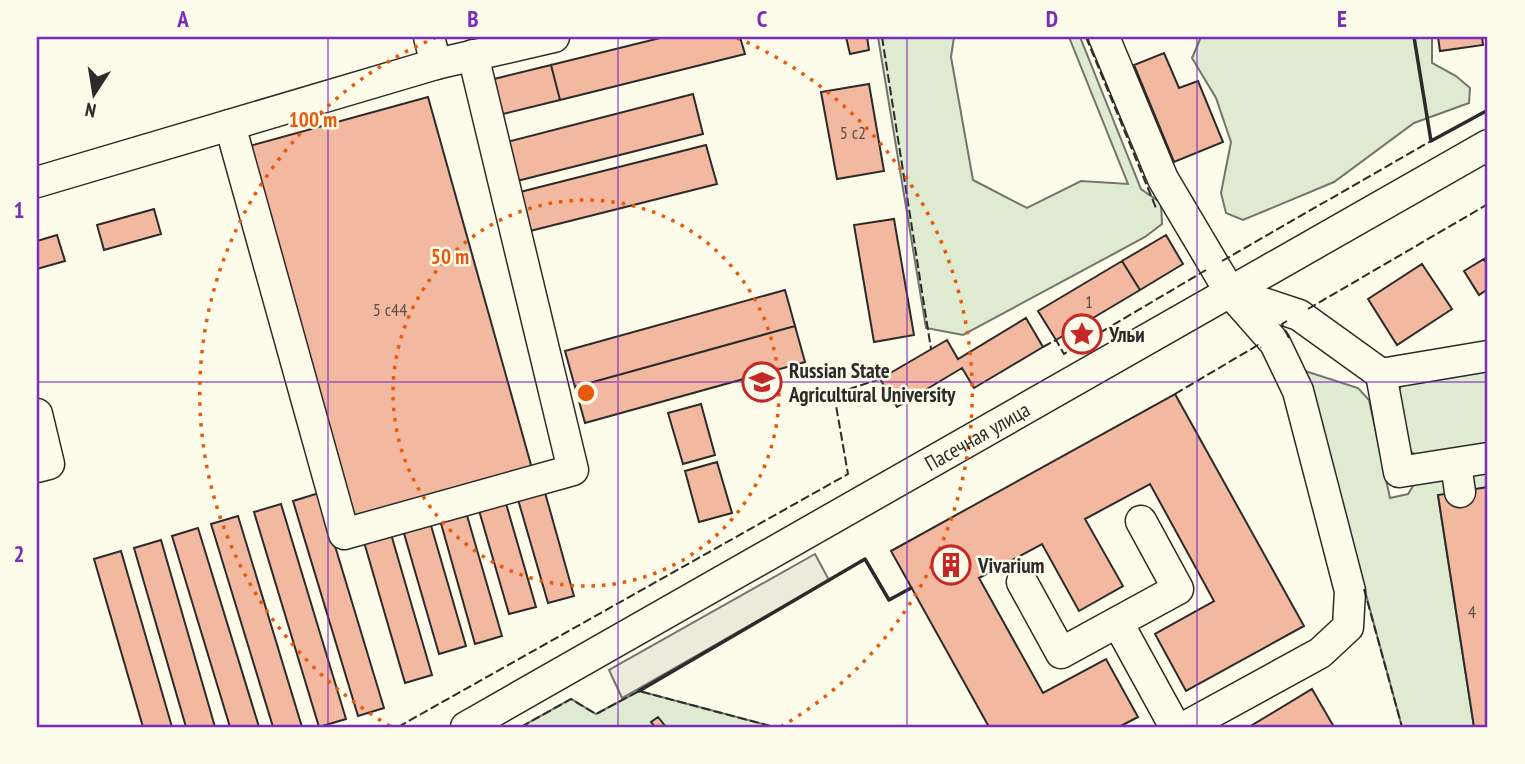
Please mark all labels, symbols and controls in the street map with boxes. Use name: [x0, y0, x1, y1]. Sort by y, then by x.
text: A: [176, 4, 189, 33]
text: B: [467, 4, 479, 33]
text: C: [757, 4, 768, 33]
text: D: [1046, 4, 1058, 33]
text: E: [1337, 4, 1347, 33]
north arrow: [60, 60, 130, 130]
text: N: [83, 98, 98, 123]
text: 100 m: [289, 106, 337, 133]
house number: 5 с2: [840, 121, 866, 144]
text: 1: [14, 195, 25, 224]
text: 50 m: [431, 243, 469, 270]
house number: 1: [1085, 290, 1093, 313]
house number: 5 с44: [373, 298, 407, 321]
place icon: Ульи: [1061, 313, 1103, 355]
place label: Ульи: [1108, 321, 1145, 348]
place label: Russian State Agricultural University: [788, 357, 956, 408]
school or university icon: Russian State Agricultural University: [741, 361, 783, 403]
centre of rings: [574, 381, 598, 405]
street label: Пасечная улица: [920, 395, 1034, 477]
text: 2: [14, 539, 25, 568]
building icon: Vivarium: [930, 544, 972, 586]
place label: Vivarium: [977, 552, 1045, 579]
house number: 4: [1468, 600, 1476, 623]

